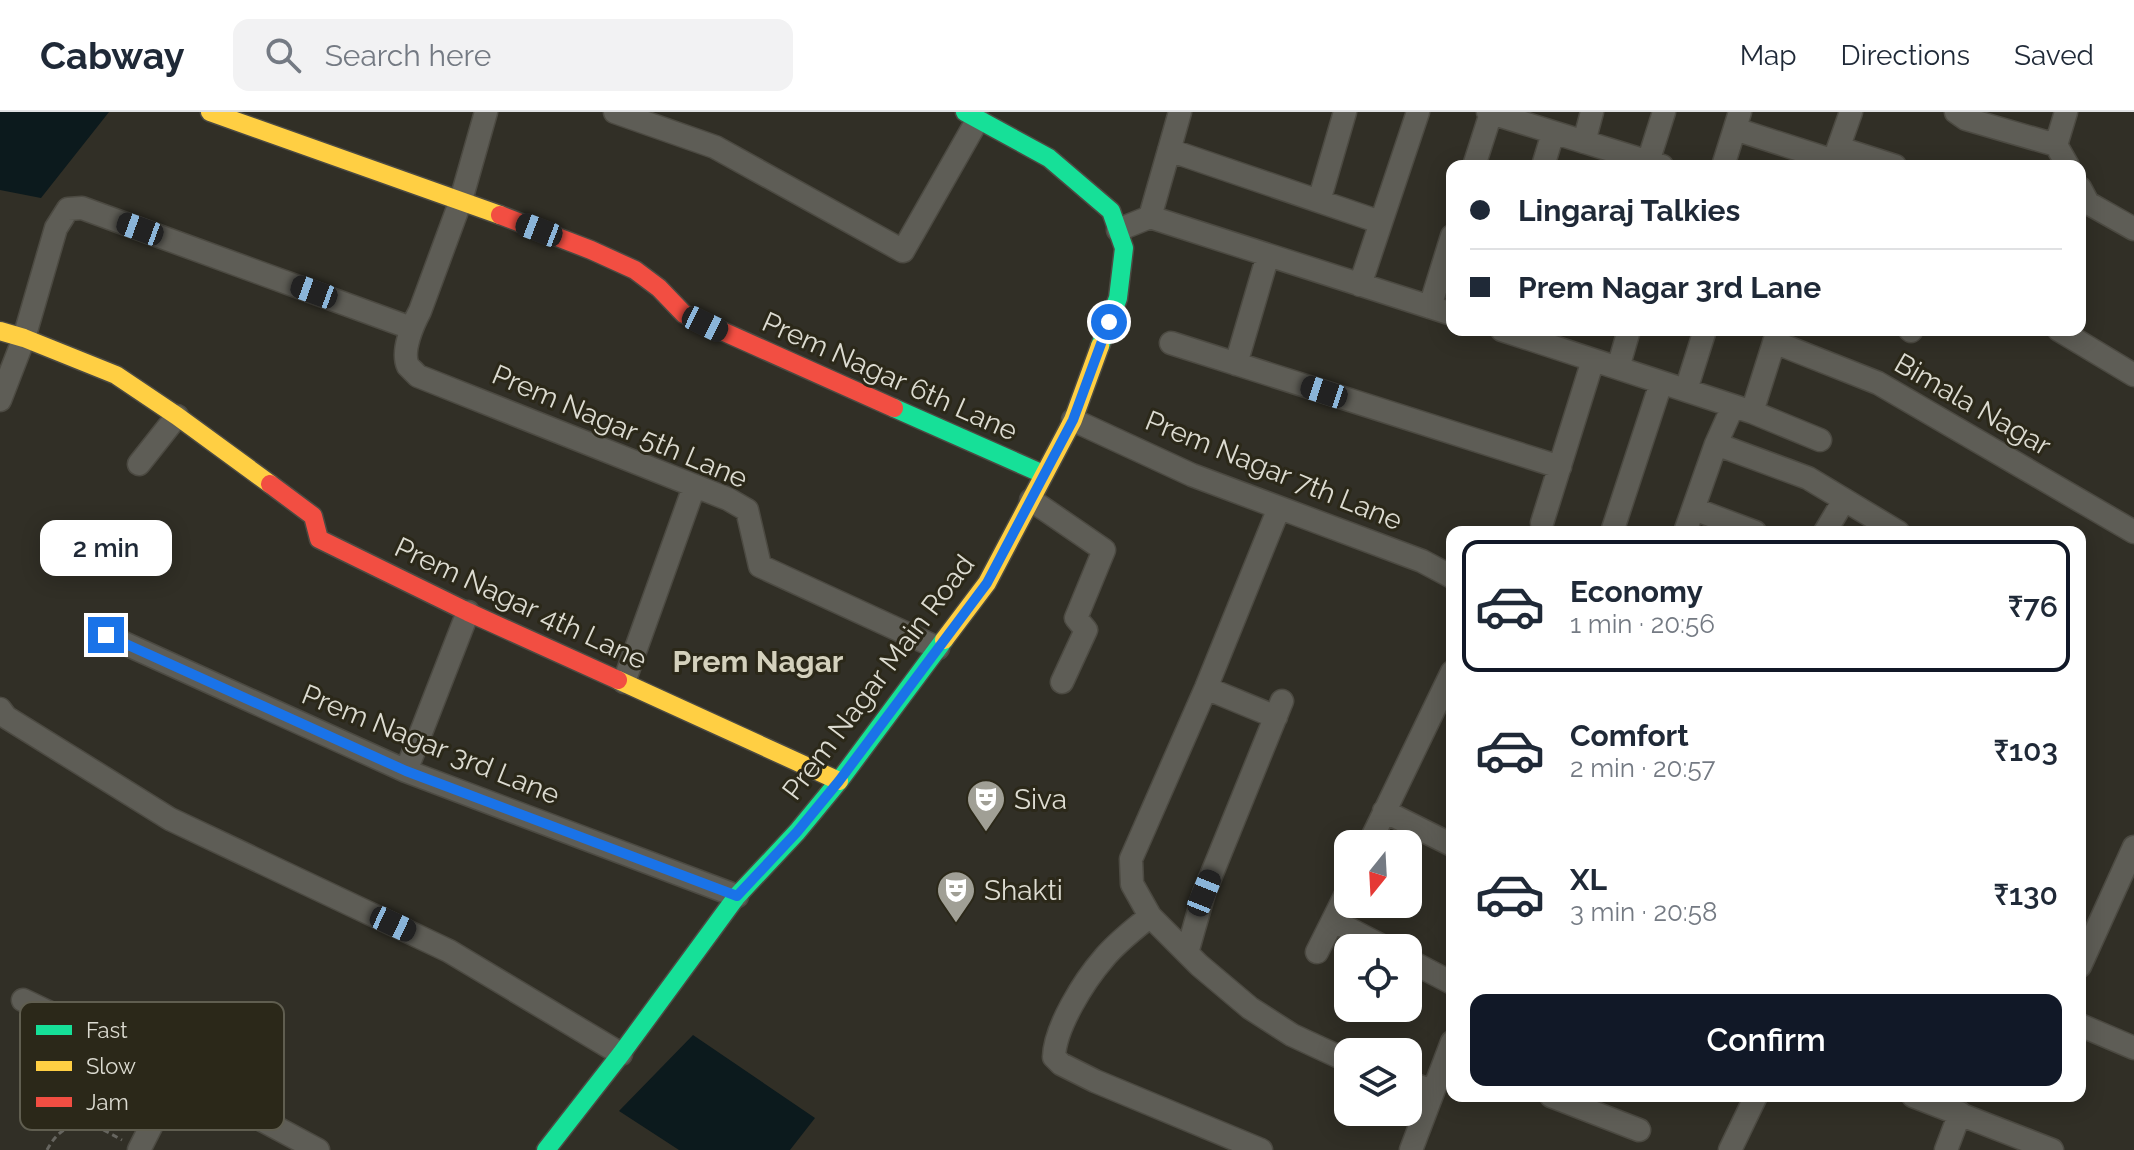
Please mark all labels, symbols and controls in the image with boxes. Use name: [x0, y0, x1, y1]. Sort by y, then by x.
search box: [233, 19, 793, 91]
text: Cabway: [40, 33, 185, 78]
icon: search: [261, 33, 305, 77]
text: Search here: [325, 38, 491, 73]
text: Map: [1740, 39, 1797, 72]
text: Directions: [1841, 39, 1970, 72]
text: Saved: [2014, 39, 2094, 72]
text: Lingaraj Talkies: [1518, 193, 1740, 228]
car: [113, 210, 167, 248]
car: [512, 210, 566, 250]
text: Prem Nagar 3rd Lane: [1518, 270, 1821, 305]
car: [287, 273, 341, 311]
car: [678, 303, 732, 345]
route start: [1091, 304, 1127, 340]
street label: Prem Nagar 6th Lane: [757, 305, 1022, 448]
street label: Bimala Nagar: [1889, 346, 2057, 463]
street label: Prem Nagar 5th Lane: [487, 358, 752, 495]
car: [1297, 373, 1351, 411]
street label: Prem Nagar 7th Lane: [1141, 404, 1407, 537]
callout: 2 min: [40, 519, 172, 575]
street label: Prem Nagar 4th Lane: [390, 531, 652, 676]
text: 2 min: [73, 533, 139, 563]
street label: Prem Nagar Main Road: [776, 548, 981, 806]
icon: car: [1474, 570, 1546, 642]
text: Economy: [1570, 574, 1703, 609]
text: ₹76: [2008, 589, 2058, 624]
text: 1 min · 20:56: [1570, 609, 1715, 639]
route end: [88, 617, 124, 653]
district label: Prem Nagar: [673, 644, 844, 679]
street label: Prem Nagar 3rd Lane: [297, 678, 564, 811]
icon: car: [1474, 714, 1546, 786]
text: Comfort: [1570, 718, 1689, 753]
text: ₹103: [1994, 733, 2058, 768]
text: 2 min · 20:57: [1570, 753, 1715, 783]
theatre icon: Siva: [965, 778, 1007, 833]
place label: Siva: [1014, 783, 1067, 816]
north arrow: [1334, 830, 1422, 918]
map controls: [1334, 830, 1422, 1126]
icon: car: [1474, 858, 1546, 930]
text: XL: [1570, 862, 1607, 897]
car: [1184, 866, 1224, 920]
theatre icon: Shakti: [935, 869, 977, 924]
place label: Shakti: [984, 874, 1063, 907]
text: ₹130: [1994, 877, 2058, 912]
text: 3 min · 20:58: [1570, 897, 1717, 927]
car: [366, 903, 420, 945]
button: locate: [1334, 934, 1422, 1022]
button: Confirm: [1470, 994, 2062, 1086]
legend: [20, 1002, 284, 1130]
text: Fast: [86, 1017, 128, 1043]
button: layers: [1334, 1038, 1422, 1126]
text: Slow: [86, 1053, 136, 1079]
text: Jam: [86, 1089, 129, 1115]

